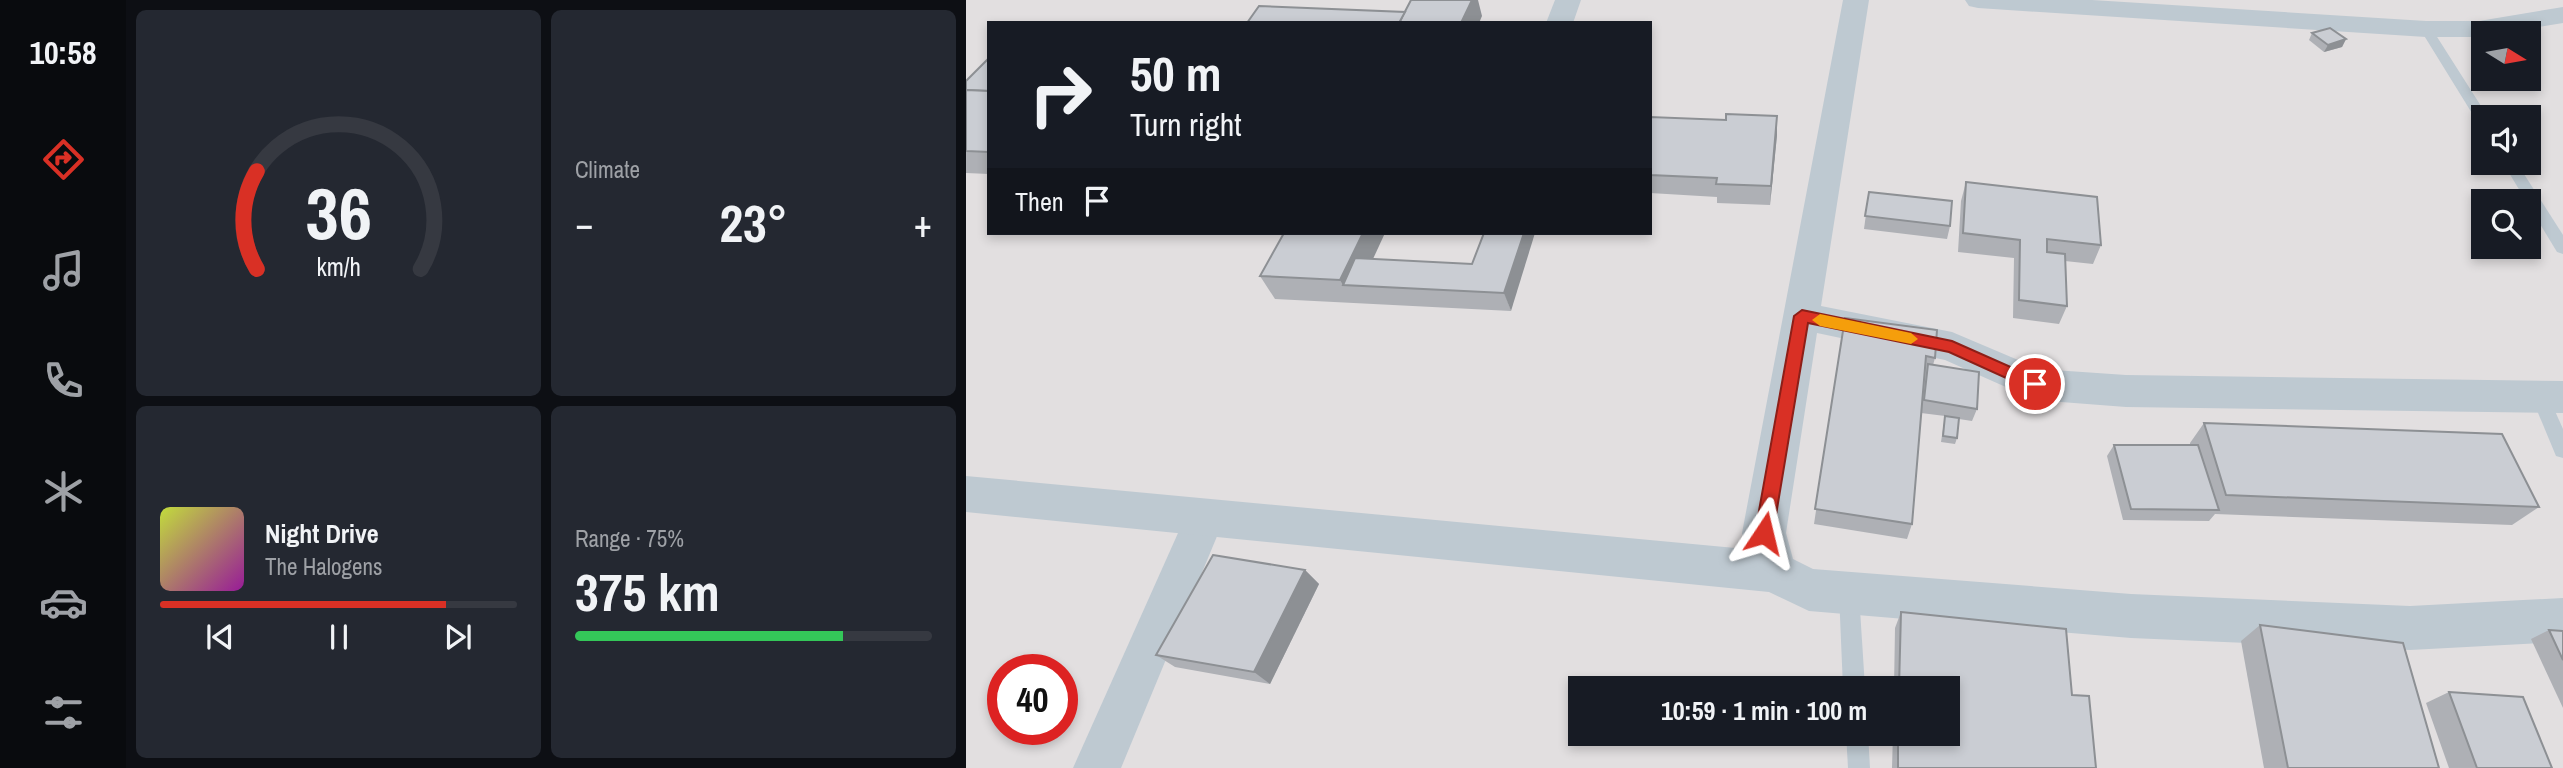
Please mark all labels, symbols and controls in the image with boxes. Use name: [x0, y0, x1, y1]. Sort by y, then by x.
north arrow: [2471, 21, 2541, 91]
map controls: [2471, 21, 2541, 259]
text: 10:58: [29, 31, 97, 74]
text: 50 m: [1130, 40, 1222, 106]
icon: right: [1015, 49, 1106, 140]
text: Turn right: [1130, 103, 1242, 146]
button: sound: [2471, 105, 2541, 175]
icon: directions: [39, 135, 88, 184]
text: Climate: [575, 154, 640, 185]
text: 36: [305, 164, 372, 262]
icon: arrive: [1078, 182, 1116, 220]
text: Then: [1015, 184, 1064, 219]
text: 23°: [719, 188, 788, 258]
button: search: [2471, 189, 2541, 259]
text: −: [575, 198, 593, 249]
text: +: [914, 198, 932, 249]
icon: music: [39, 246, 88, 295]
text: km/h: [316, 250, 361, 284]
pin: [2005, 354, 2065, 414]
icon: phone: [39, 356, 88, 405]
icon: arrive: [2016, 365, 2054, 403]
icon: climate: [39, 467, 88, 516]
position arrow: [1727, 496, 1801, 570]
text: Night Drive: [265, 516, 379, 551]
text: Range · 75%: [575, 523, 684, 554]
text: The Halogens: [265, 551, 382, 582]
text: 375 km: [575, 557, 720, 627]
icon: car: [39, 578, 88, 627]
icon: previous: [201, 618, 239, 656]
icon: pause: [320, 618, 358, 656]
icon: next: [439, 618, 477, 656]
speed limit sign: 40: [987, 654, 1078, 745]
icon: filters: [39, 688, 88, 737]
text: 10:59 · 1 min · 100 m: [1661, 693, 1867, 728]

